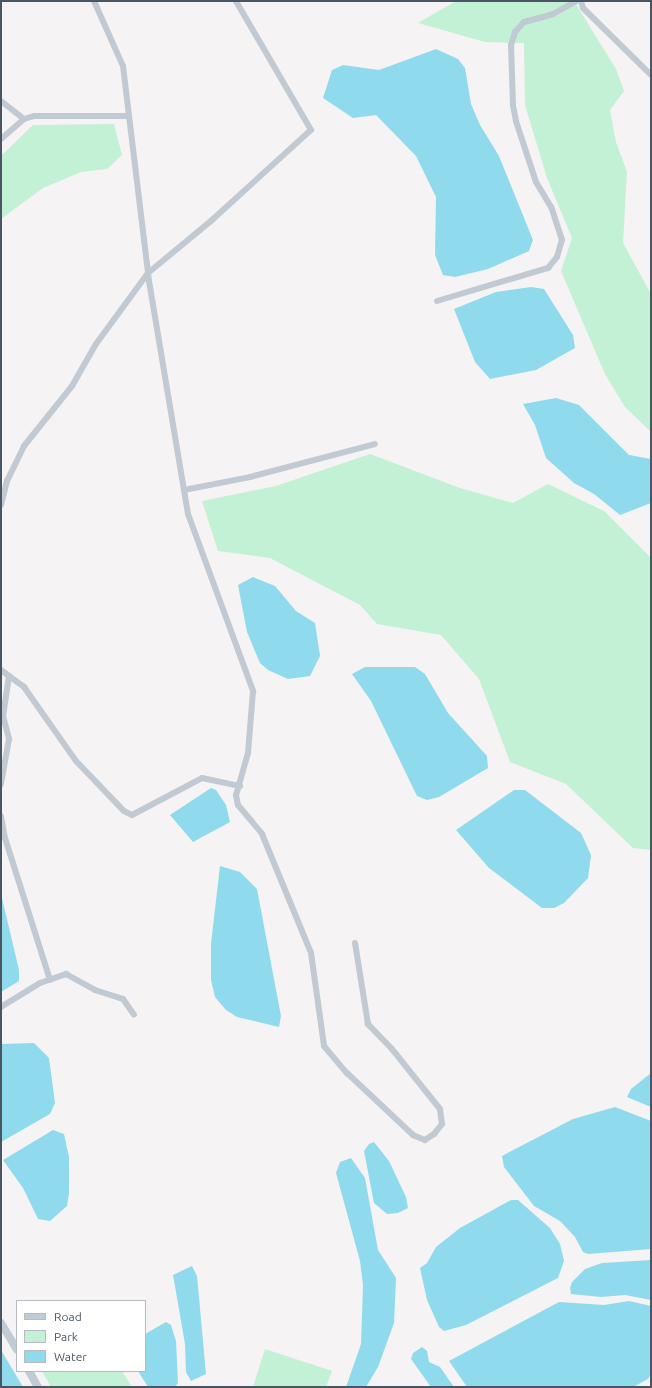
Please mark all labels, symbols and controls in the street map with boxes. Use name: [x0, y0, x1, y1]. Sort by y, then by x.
legend: [16, 1300, 146, 1372]
text: Road: [54, 1310, 82, 1323]
text: Park: [54, 1330, 78, 1343]
text: Water: [54, 1350, 87, 1363]

